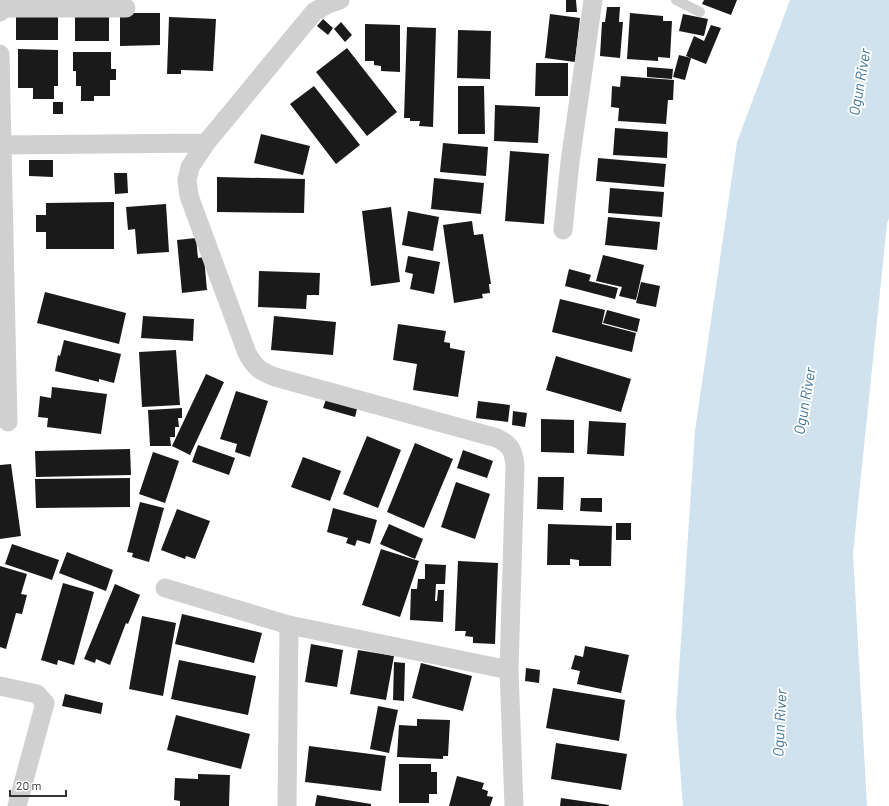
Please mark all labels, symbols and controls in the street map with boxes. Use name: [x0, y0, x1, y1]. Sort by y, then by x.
water label: Ogun River: [844, 46, 874, 117]
water label: Ogun River: [789, 365, 819, 436]
water label: Ogun River: [768, 688, 790, 757]
scale bar: [10, 772, 66, 798]
text: 20 m: [16, 778, 42, 792]

